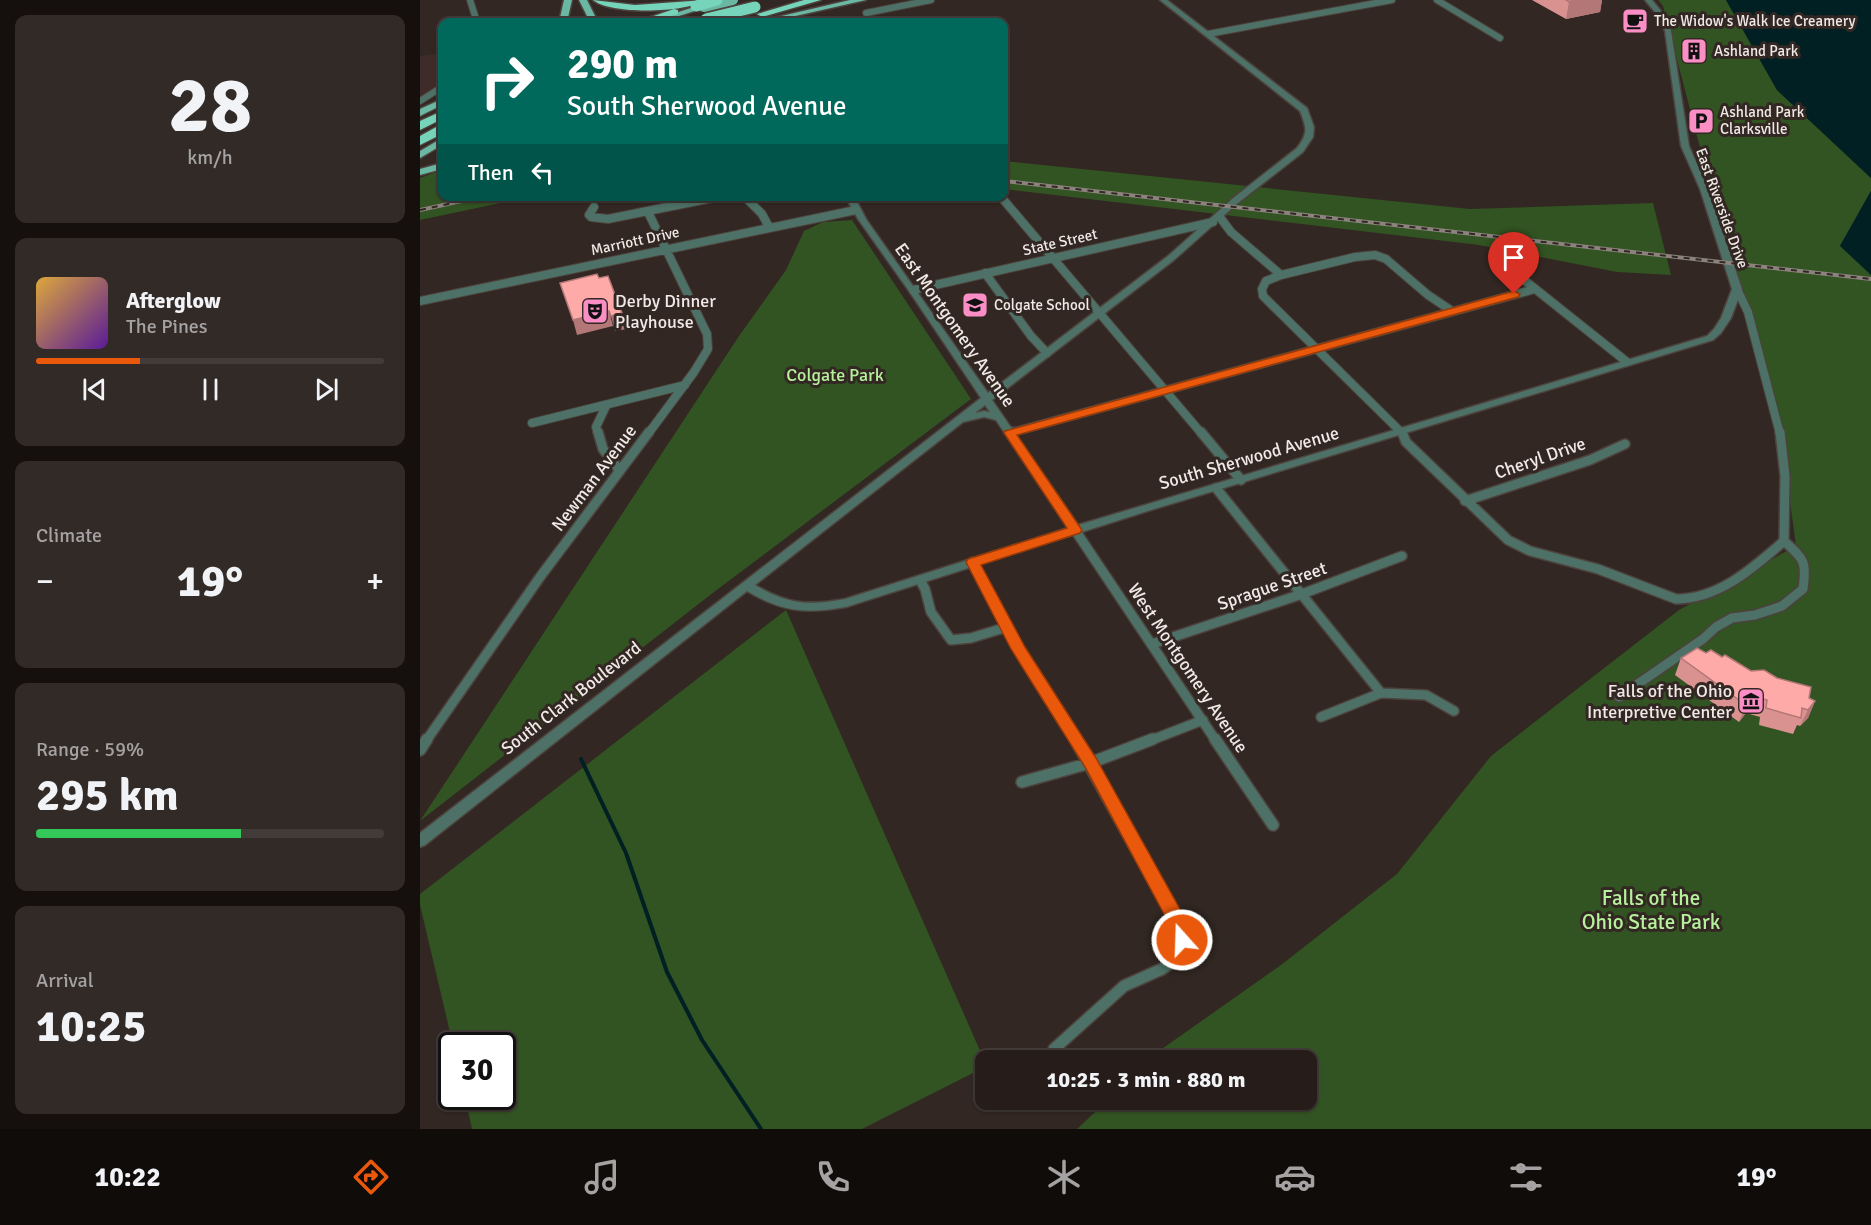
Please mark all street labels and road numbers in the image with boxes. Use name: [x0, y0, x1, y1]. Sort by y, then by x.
street label: East Riverside Drive: [1692, 145, 1752, 271]
street label: Marriott Drive: [589, 223, 681, 259]
street label: State Street: [1021, 225, 1099, 259]
street label: East Montgomery Avenue: [890, 239, 1020, 411]
street label: Newman Avenue: [547, 420, 641, 536]
street label: South Sherwood Avenue: [1156, 422, 1342, 494]
street label: Cheryl Drive: [1492, 432, 1588, 484]
street label: Sprague Street: [1214, 557, 1330, 615]
street label: West Montgomery Avenue: [1123, 579, 1253, 757]
street label: South Clark Boulevard: [497, 637, 645, 759]

